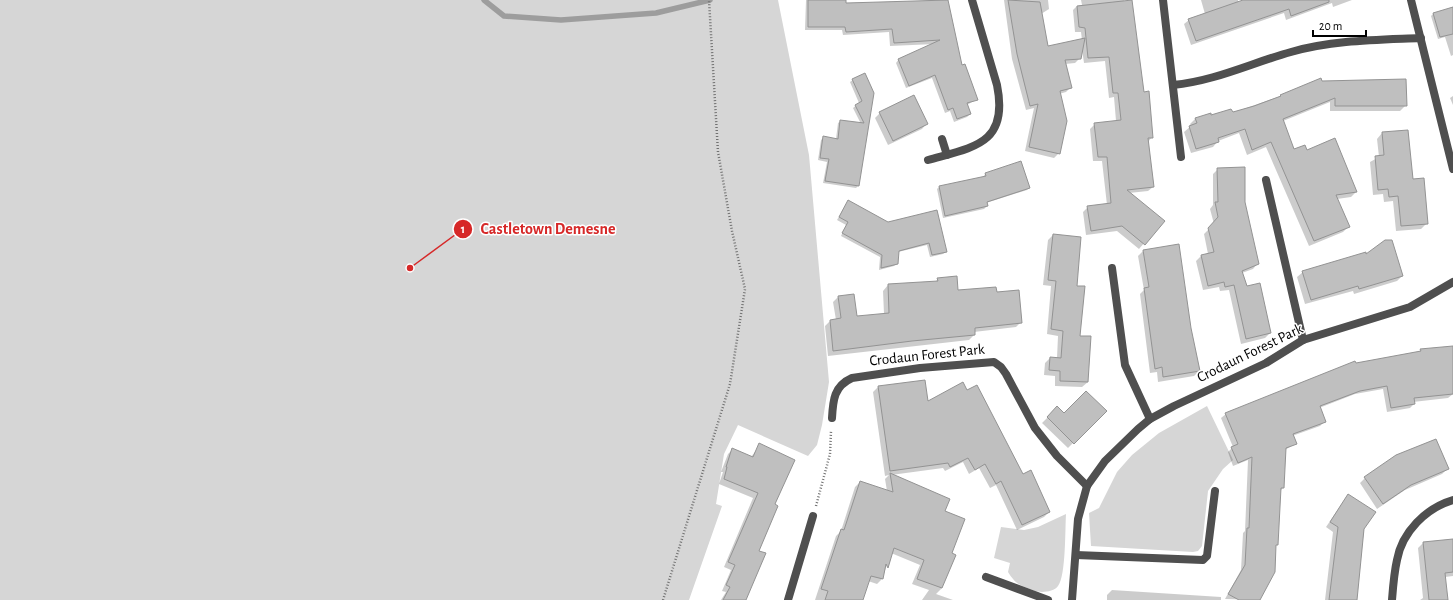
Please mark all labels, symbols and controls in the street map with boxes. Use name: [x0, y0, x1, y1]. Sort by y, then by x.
scale bar: [1313, 12, 1366, 38]
text: 20 m: [1319, 20, 1342, 32]
callout: Castletown Demesne: [453, 215, 624, 243]
text: Castletown Demesne: [481, 221, 616, 237]
text: 1: [461, 223, 465, 235]
street label: Crodaun Forest Park: [1195, 321, 1305, 385]
street label: Crodaun Forest Park: [869, 341, 985, 369]

